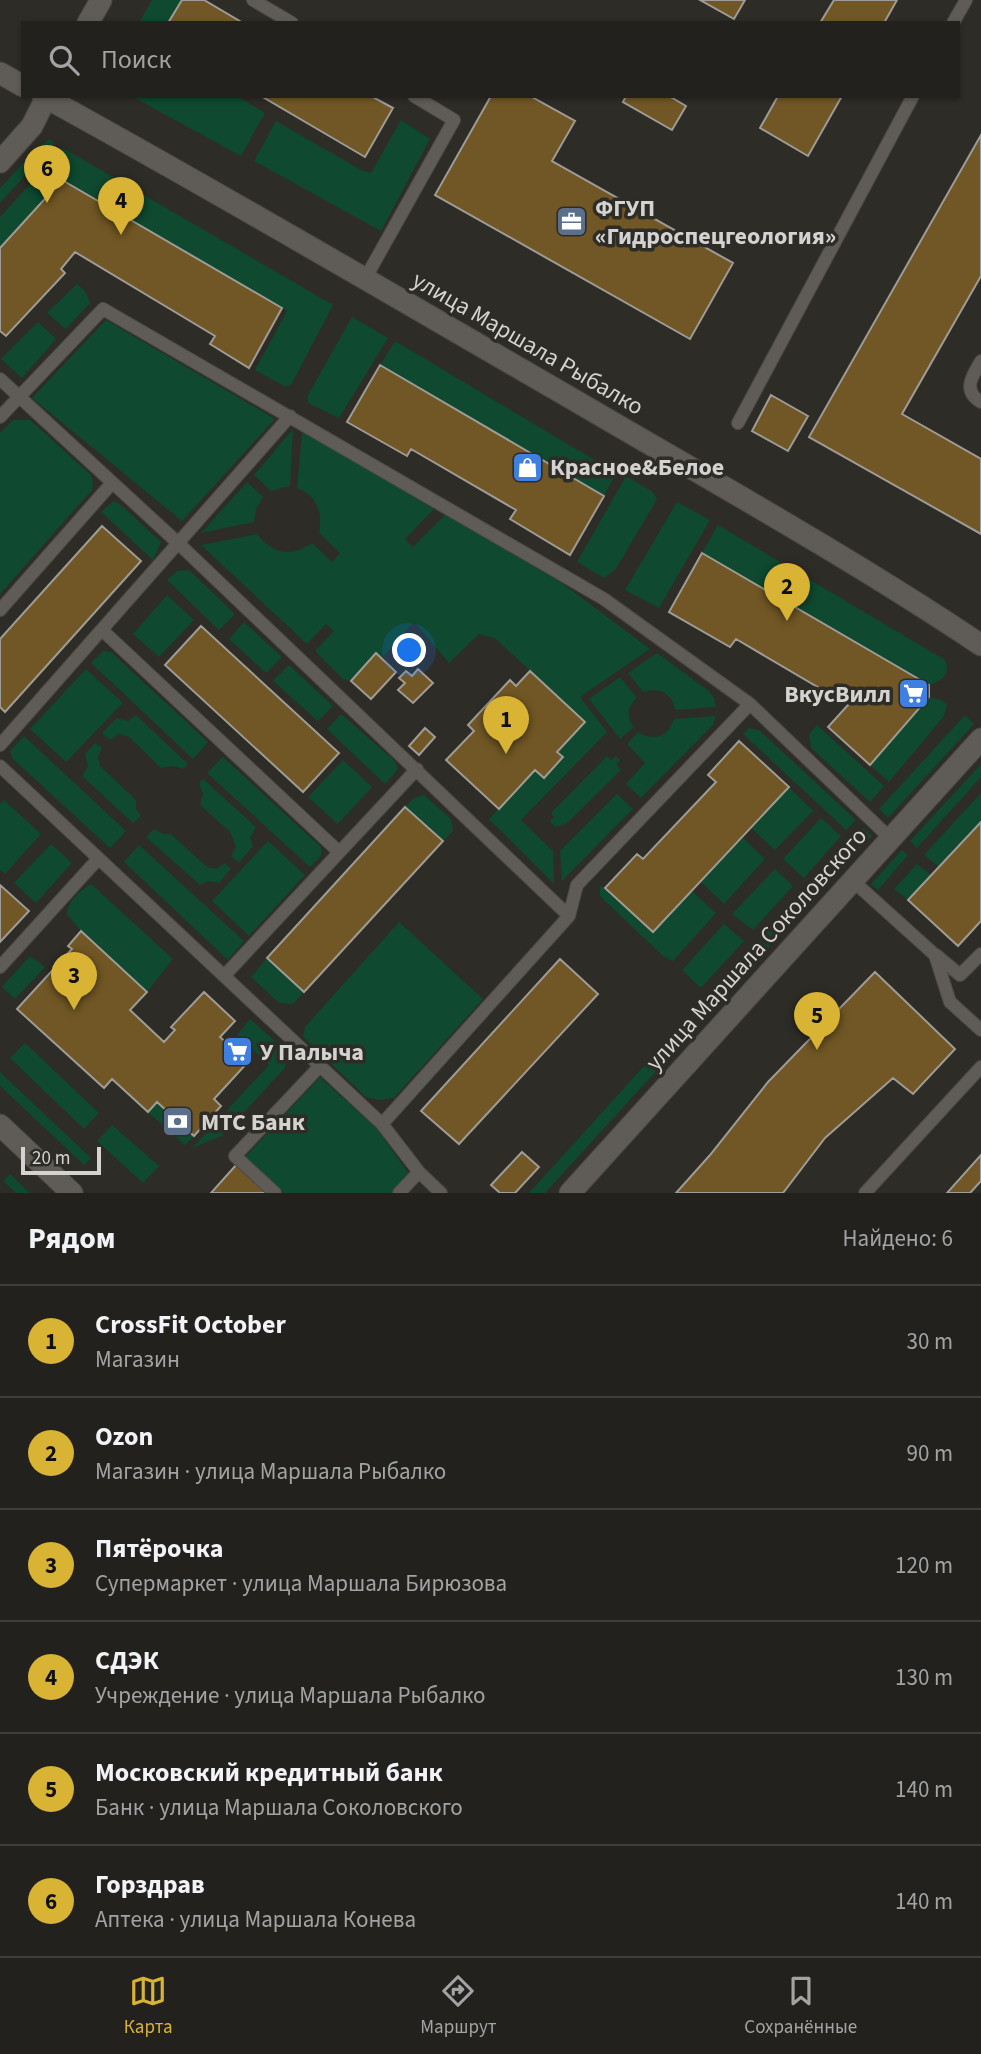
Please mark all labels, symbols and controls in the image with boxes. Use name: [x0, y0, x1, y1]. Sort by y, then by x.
search box: [21, 21, 960, 98]
icon: search: [45, 41, 83, 79]
text: Поиск: [101, 41, 171, 78]
pin: 6: [24, 145, 70, 203]
pin: 4: [98, 177, 144, 235]
place label: ФГУП «Гидроспецгеология»: [595, 191, 836, 254]
office icon: ФГУП «Гидроспецгеология»: [555, 205, 589, 239]
street label: улица Маршала Рыбалко: [405, 263, 650, 424]
shop icon: Красное&Белое: [510, 450, 544, 484]
place label: Красное&Белое: [550, 450, 724, 485]
pin: 2: [764, 563, 810, 621]
your location: [392, 633, 426, 667]
place label: ВкусВилл: [784, 677, 891, 712]
supermarket icon: ВкусВилл: [897, 677, 931, 711]
pin: 1: [483, 696, 529, 754]
street label: улица Маршала Соколовского: [637, 820, 875, 1079]
pin: 3: [51, 952, 97, 1010]
pin: 5: [794, 992, 840, 1050]
supermarket icon: У Палыча: [220, 1035, 254, 1069]
place label: У Палыча: [260, 1035, 364, 1070]
bank icon: МТС Банк: [161, 1105, 195, 1139]
place label: МТС Банк: [201, 1105, 306, 1140]
scale bar: [21, 1144, 102, 1176]
text: 20 m: [32, 1145, 70, 1172]
text: Рядом: [28, 1217, 116, 1260]
text: Найдено: 6: [843, 1222, 953, 1255]
text: CrossFit October: [95, 1306, 286, 1343]
text: 1: [45, 1325, 57, 1358]
text: 30 m: [906, 1325, 953, 1358]
text: Магазин: [95, 1343, 180, 1376]
text: Ozon: [95, 1418, 153, 1455]
text: 2: [45, 1437, 57, 1470]
text: 90 m: [906, 1437, 953, 1470]
text: Магазин · улица Маршала Рыбалко: [95, 1455, 446, 1488]
text: Пятёрочка: [95, 1530, 224, 1567]
text: 3: [45, 1549, 57, 1582]
text: 120 m: [895, 1549, 953, 1582]
text: Супермаркет · улица Маршала Бирюзова: [95, 1567, 507, 1600]
text: СДЭК: [95, 1642, 159, 1679]
text: 4: [45, 1661, 57, 1694]
text: 130 m: [895, 1661, 953, 1694]
text: Учреждение · улица Маршала Рыбалко: [95, 1679, 486, 1712]
text: Московский кредитный банк: [95, 1754, 443, 1791]
text: 5: [45, 1773, 57, 1806]
text: 140 m: [895, 1773, 953, 1806]
text: Банк · улица Маршала Соколовского: [95, 1791, 463, 1824]
text: Горздрав: [95, 1866, 205, 1903]
text: 6: [45, 1885, 57, 1918]
text: 140 m: [895, 1885, 953, 1918]
text: Аптека · улица Маршала Конева: [95, 1903, 416, 1936]
tab: Карта: [124, 1972, 173, 2041]
tab: Маршрут: [420, 1972, 497, 2041]
tab: Сохранённые: [744, 1972, 857, 2041]

